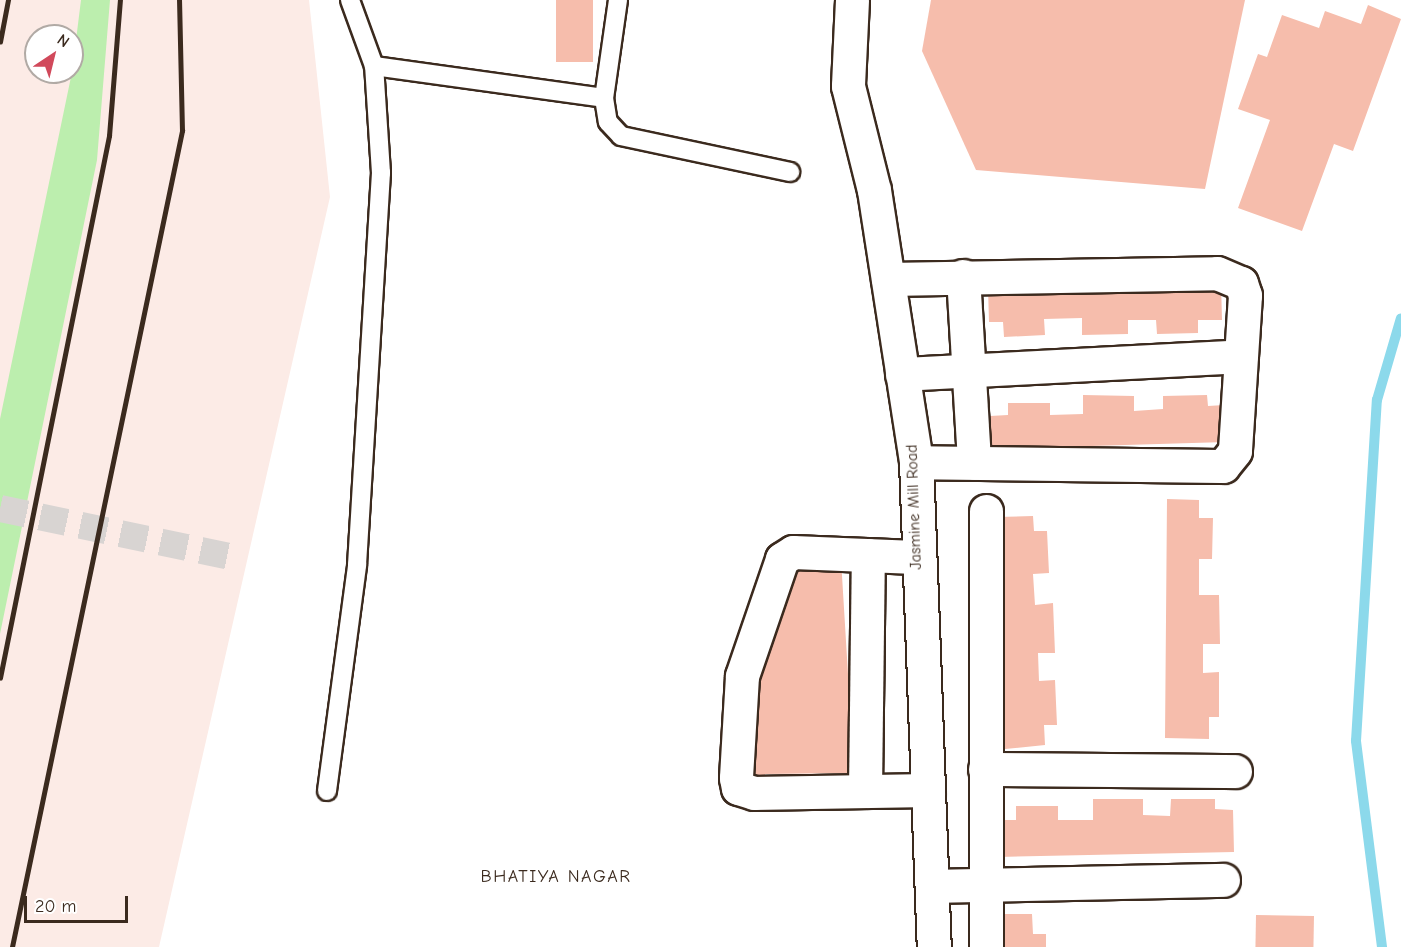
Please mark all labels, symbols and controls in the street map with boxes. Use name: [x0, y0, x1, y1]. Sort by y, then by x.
north arrow: [24, 24, 84, 84]
text: N: [54, 31, 73, 51]
street label: Jasmine Mill Road: [902, 444, 926, 570]
district label: BHATIYA NAGAR: [480, 866, 632, 888]
scale bar: [27, 884, 130, 922]
text: 20 m: [35, 896, 76, 917]

